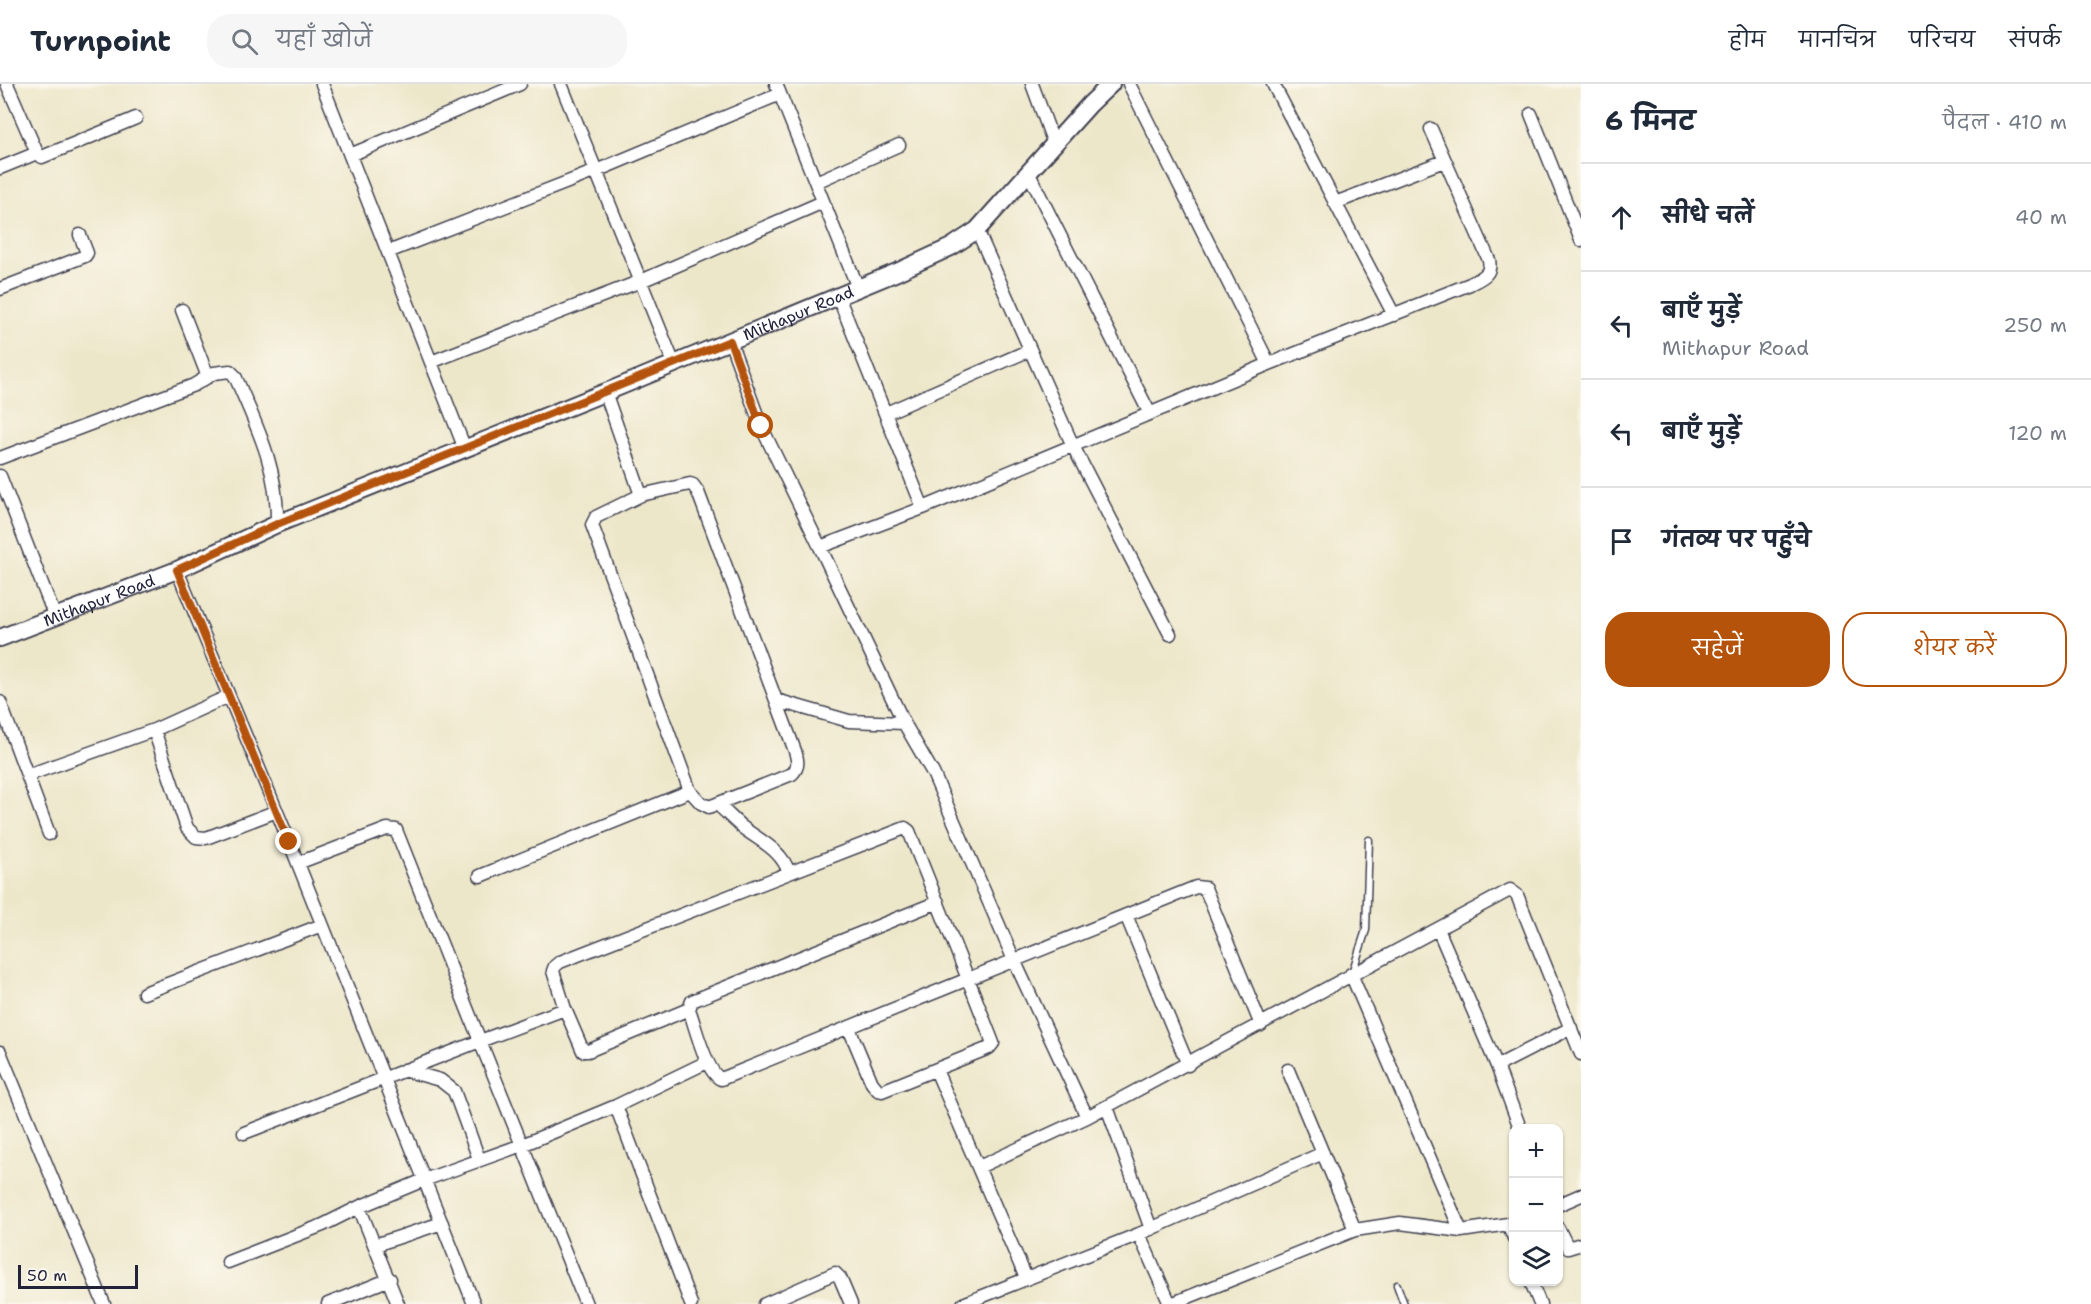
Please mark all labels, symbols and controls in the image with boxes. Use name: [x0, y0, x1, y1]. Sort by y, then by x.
search box: [207, 14, 627, 68]
text: Turnpoint: [30, 22, 171, 60]
icon: search: [228, 25, 261, 58]
text: यहाँ खोजें: [276, 25, 372, 54]
text: होम: [1729, 26, 1766, 54]
text: मानचित्र: [1799, 26, 1876, 54]
text: परिचय: [1909, 26, 1975, 54]
text: संपर्क: [2008, 26, 2061, 54]
text: 6 मिनट: [1605, 103, 1695, 138]
text: पैदल · 410 m: [1943, 109, 2067, 135]
icon: ahead: [1605, 201, 1638, 234]
text: सीधे चलें: [1662, 201, 1754, 230]
text: 40 m: [2015, 204, 2067, 230]
street label: Mithapur Road: [740, 281, 857, 345]
text: बाएँ मुड़ें: [1662, 296, 1741, 325]
icon: left: [1605, 309, 1638, 342]
text: 250 m: [2003, 312, 2067, 338]
text: Mithapur Road: [1662, 335, 1809, 361]
route start: [747, 412, 773, 438]
icon: left: [1605, 417, 1638, 450]
text: बाएँ मुड़ें: [1662, 417, 1741, 446]
text: 120 m: [2008, 420, 2067, 446]
icon: arrive: [1605, 525, 1638, 558]
text: गंतव्य पर पहुँचे: [1662, 525, 1811, 554]
street label: Mithapur Road: [40, 570, 158, 631]
button: सहेजें: [1605, 612, 1830, 687]
button: शेयर करें: [1842, 612, 2067, 687]
route end: [275, 828, 301, 854]
map controls: [1509, 1124, 1563, 1286]
button: +: [1509, 1124, 1563, 1178]
button: −: [1509, 1178, 1563, 1232]
button: layers: [1509, 1232, 1563, 1286]
scale bar: [18, 1262, 138, 1290]
text: 50 m: [27, 1265, 67, 1286]

